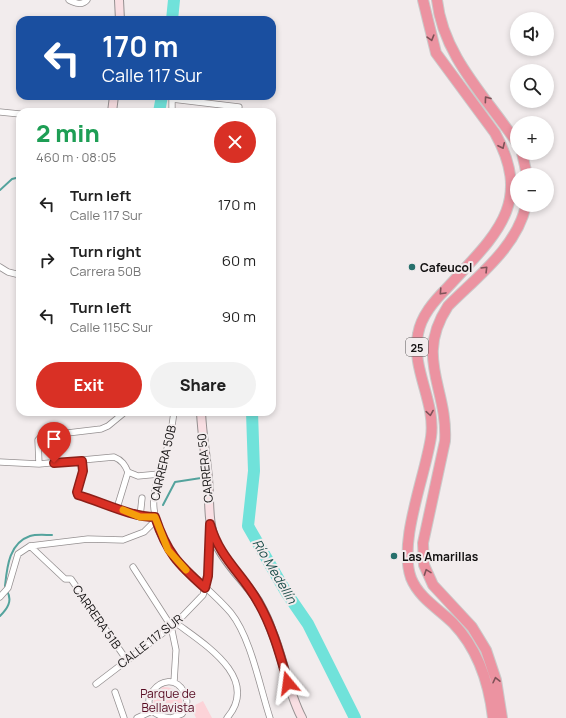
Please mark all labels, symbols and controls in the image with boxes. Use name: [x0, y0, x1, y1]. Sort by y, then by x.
map controls: [510, 12, 554, 212]
button: sound: [510, 12, 554, 56]
text: 170 m: [102, 27, 178, 65]
icon: left: [36, 32, 88, 84]
one-way arrow: [426, 34, 435, 41]
text: Calle 117 Sur: [102, 63, 202, 87]
button: search: [510, 64, 554, 108]
one-way arrow: [484, 97, 491, 104]
text: 2 min: [36, 116, 100, 149]
button: +: [510, 116, 554, 160]
button: close: [214, 121, 256, 163]
one-way arrow: [497, 142, 505, 149]
text: 460 m · 08:05: [36, 148, 116, 166]
button: −: [510, 168, 554, 212]
text: Turn left: [70, 185, 132, 206]
icon: left: [36, 193, 58, 215]
text: 170 m: [218, 194, 256, 215]
text: Calle 117 Sur: [70, 206, 142, 224]
text: Turn right: [70, 241, 141, 262]
icon: right: [36, 249, 58, 271]
text: 60 m: [222, 250, 256, 271]
place label: Cafeucol: [420, 259, 472, 276]
text: Carrera 50B: [70, 262, 141, 280]
marker: Cafeucol: [407, 262, 417, 272]
one-way arrow: [480, 266, 488, 274]
one-way arrow: [440, 288, 447, 295]
text: Turn left: [70, 297, 132, 318]
icon: left: [36, 305, 58, 327]
text: 90 m: [222, 306, 256, 327]
text: Calle 115C Sur: [70, 318, 153, 336]
road number: 25: [406, 338, 428, 356]
button: Exit: [36, 362, 142, 408]
button: Share: [150, 362, 256, 408]
one-way arrow: [425, 410, 434, 417]
pin: [37, 422, 71, 463]
street label: CARRERA 50B: [146, 424, 180, 502]
icon: arrive: [43, 428, 65, 450]
street label: CARRERA 50: [193, 432, 217, 504]
water label: Río Medellín: [249, 535, 302, 608]
place label: Las Amarillas: [402, 548, 479, 565]
marker: Las Amarillas: [389, 551, 399, 561]
one-way arrow: [424, 569, 432, 576]
street label: CARRERA 51B: [69, 582, 125, 652]
street label: CALLE 117 SUR: [114, 610, 187, 672]
position arrow: [267, 662, 309, 704]
one-way arrow: [492, 676, 500, 683]
park label: Parque de Bellavista: [140, 685, 196, 716]

